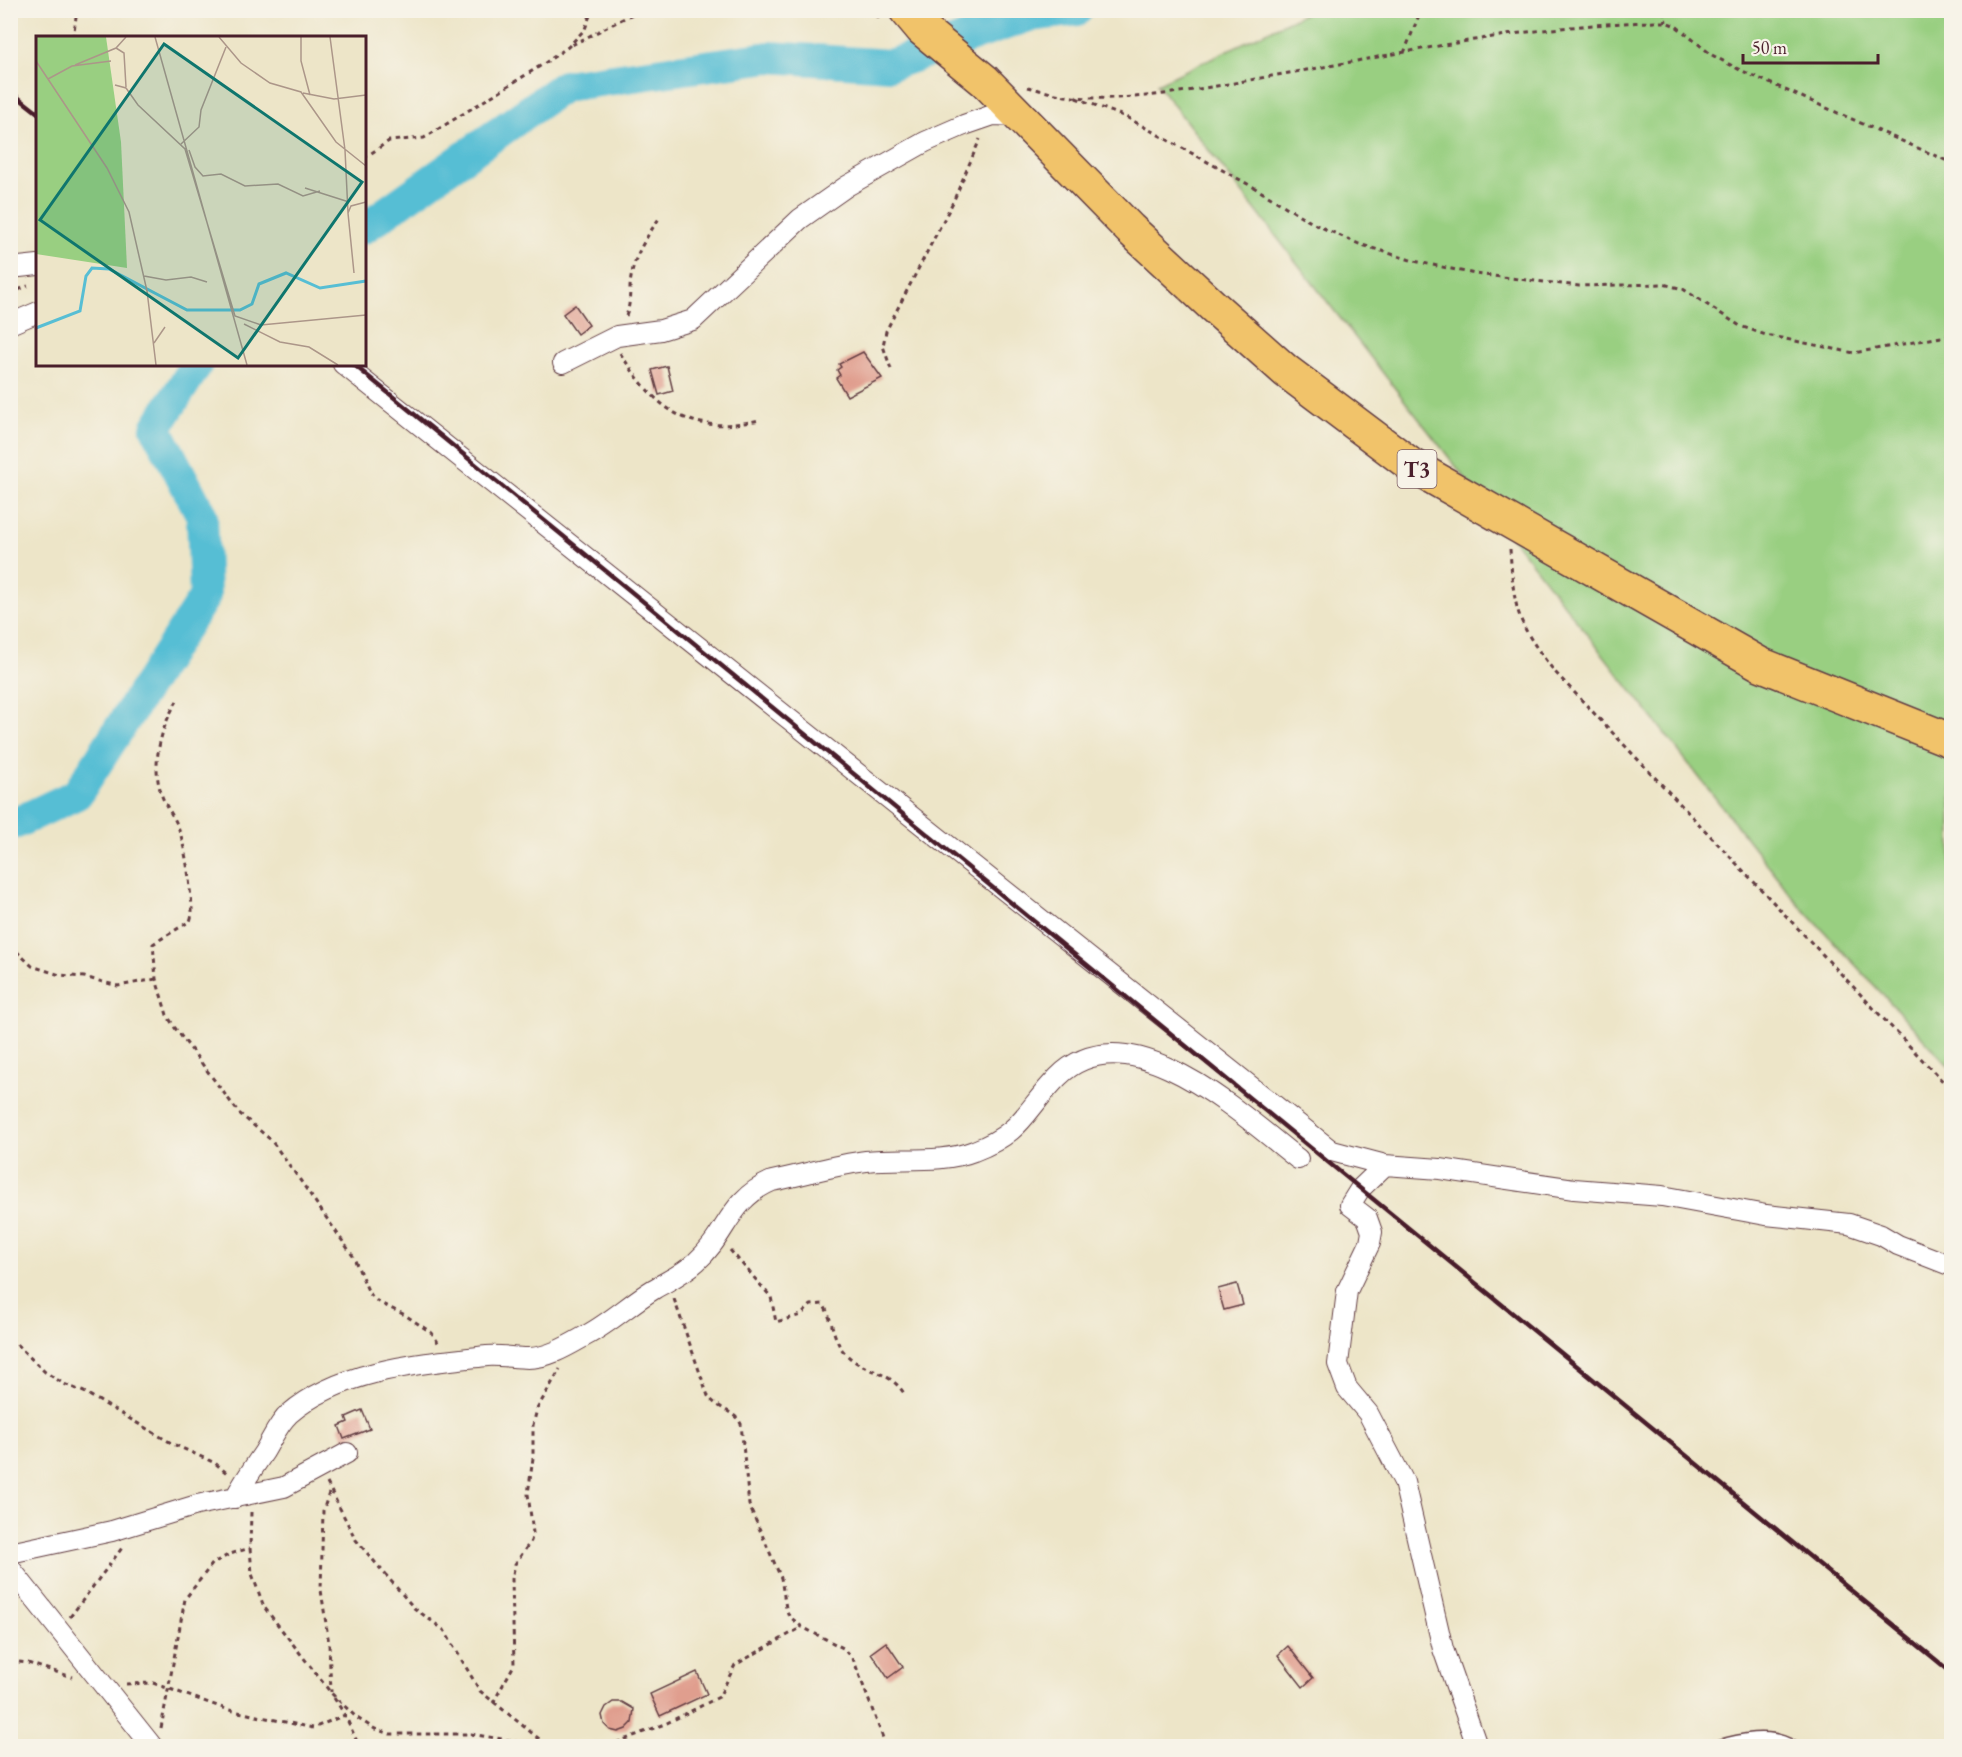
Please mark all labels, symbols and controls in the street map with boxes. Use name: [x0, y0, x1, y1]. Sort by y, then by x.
scale bar: [1743, 27, 1878, 65]
inset map: [36, 36, 366, 366]
text: 50 m: [1752, 36, 1787, 59]
road number: T3: [1398, 450, 1436, 488]

